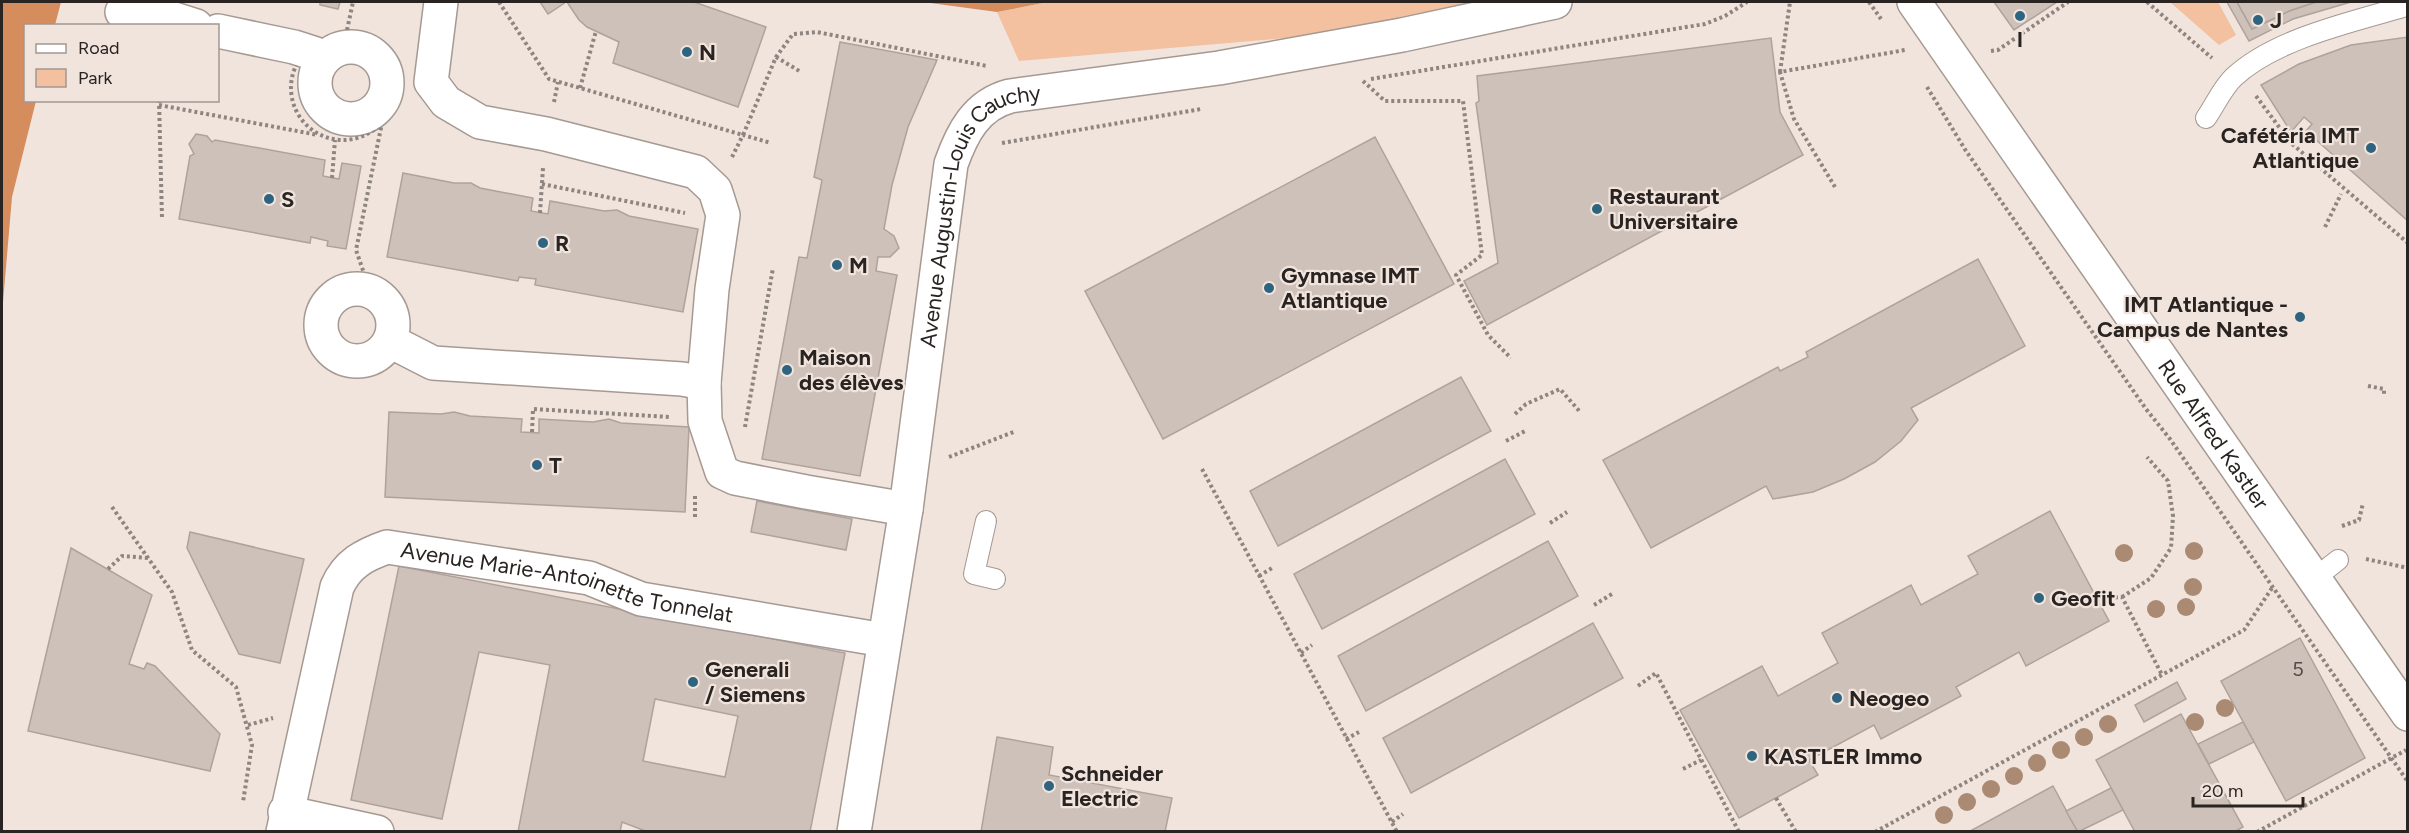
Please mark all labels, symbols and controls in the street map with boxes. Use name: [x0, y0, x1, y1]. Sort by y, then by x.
place label: J: [2270, 7, 2282, 34]
marker: I: [2013, 9, 2027, 23]
marker: J: [2251, 13, 2265, 27]
legend: [24, 24, 219, 102]
place label: I: [2017, 26, 2023, 53]
text: Road: [78, 37, 119, 59]
place label: N: [699, 39, 716, 66]
marker: N: [680, 45, 694, 59]
text: Park: [78, 67, 113, 89]
street label: Avenue Augustin-Louis Cauchy: [914, 79, 1043, 349]
place label: Cafétéria IMT Atlantique: [2221, 122, 2359, 174]
marker: Cafétéria IMT Atlantique: [2364, 141, 2378, 155]
place label: Restaurant Universitaire: [1609, 183, 1738, 235]
place label: S: [281, 186, 294, 213]
marker: S: [262, 192, 276, 206]
marker: Restaurant Universitaire: [1590, 202, 1604, 216]
place label: R: [555, 230, 569, 257]
marker: R: [536, 236, 550, 250]
place label: M: [849, 252, 868, 279]
marker: M: [830, 258, 844, 272]
place label: Gymnase IMT Atlantique: [1281, 262, 1419, 314]
marker: Gymnase IMT Atlantique: [1262, 281, 1276, 295]
place label: IMT Atlantique - Campus de Nantes: [2097, 291, 2288, 343]
marker: IMT Atlantique - Campus de Nantes: [2293, 310, 2307, 324]
place label: Maison des élèves: [799, 344, 904, 396]
street label: Rue Alfred Kastler: [2152, 354, 2275, 515]
marker: Maison des élèves: [780, 363, 794, 377]
place label: T: [549, 452, 562, 479]
marker: T: [530, 458, 544, 472]
street label: Avenue Marie-Antoinette Tonnelat: [399, 536, 735, 628]
place label: Geofit: [2051, 585, 2116, 612]
marker: Geofit: [2032, 591, 2046, 605]
place label: Generali / Siemens: [705, 656, 805, 708]
house number: 5: [2292, 657, 2304, 681]
marker: Generali / Siemens: [686, 675, 700, 689]
place label: Neogeo: [1849, 685, 1929, 712]
marker: Neogeo: [1830, 691, 1844, 705]
place label: KASTLER Immo: [1764, 743, 1922, 770]
marker: KASTLER Immo: [1745, 749, 1759, 763]
place label: Schneider Electric: [1061, 760, 1164, 812]
scale bar: [2193, 770, 2302, 808]
marker: Schneider Electric: [1042, 779, 1056, 793]
text: 20 m: [2202, 780, 2243, 802]

